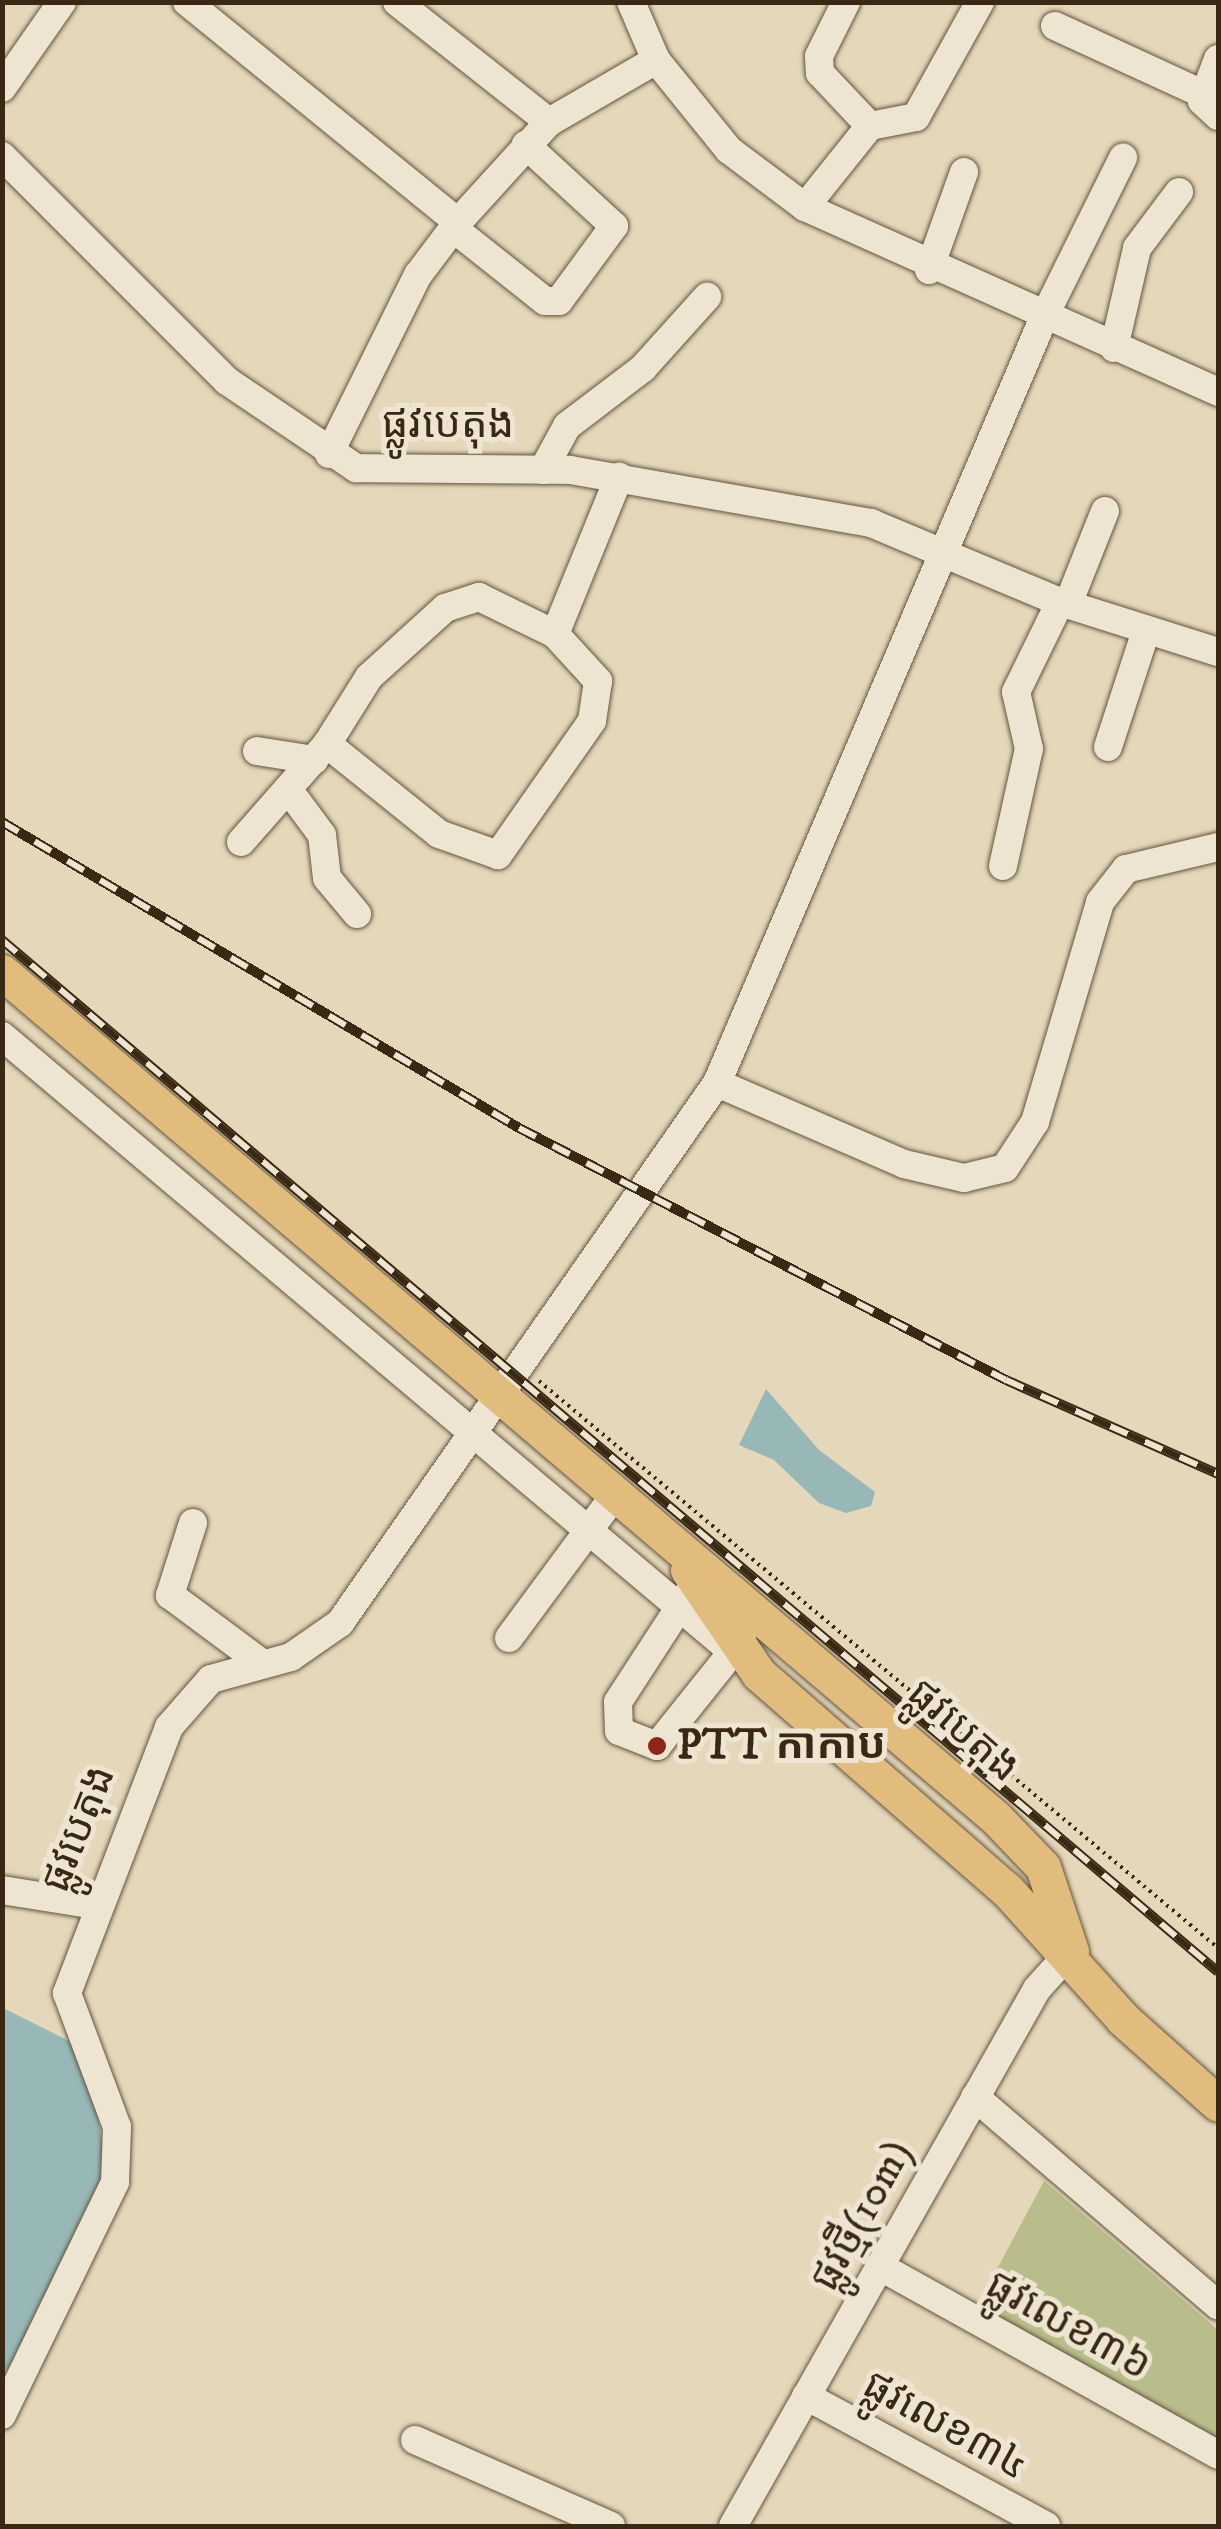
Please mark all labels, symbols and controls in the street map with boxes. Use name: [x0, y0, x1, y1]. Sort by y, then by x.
street label: ផ្លូវបេតុង: [382, 400, 514, 450]
street label: ផ្លូវបេតុង: [896, 1669, 1030, 1793]
place label: PTT កាកាប: [677, 1721, 886, 1771]
marker: PTT កាកាប: [646, 1735, 668, 1757]
street label: ផ្លូវបេតុង: [31, 1758, 127, 1900]
street label: ផ្លូវថ្មី(10m): [800, 2132, 924, 2300]
street label: ផ្លូវលេខ៣៦: [977, 2260, 1159, 2392]
street label: ផ្លូវលេខ៣៤: [854, 2360, 1036, 2492]

